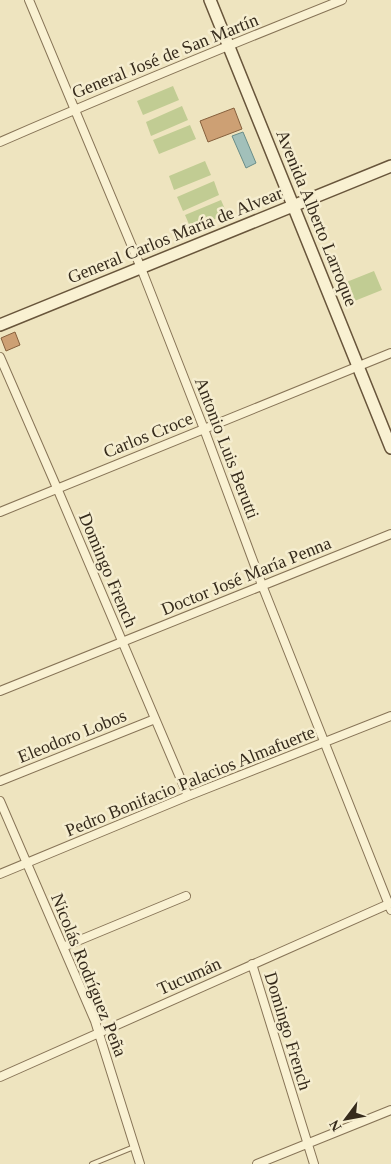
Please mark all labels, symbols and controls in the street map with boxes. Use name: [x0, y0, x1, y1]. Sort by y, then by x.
street label: General José de San Martín: [69, 9, 261, 103]
street label: Avenida Alberto Larroque: [272, 127, 362, 309]
street label: General Carlos María de Alvear: [65, 183, 285, 287]
street label: Antonio Luis Berutti: [191, 374, 263, 522]
street label: Carlos Croce: [100, 408, 196, 462]
street label: Domingo French: [75, 510, 141, 630]
street label: Doctor José María Penna: [158, 533, 334, 619]
street label: Eleodoro Lobos: [15, 705, 129, 767]
street label: Pedro Bonifacio Palacios Almafuerte: [62, 722, 318, 840]
street label: Nicolás Rodríguez Peña: [47, 891, 131, 1059]
street label: Tucumán: [154, 953, 224, 999]
street label: Domingo French: [261, 970, 315, 1092]
north arrow: [321, 1094, 371, 1144]
text: N: [326, 1117, 344, 1134]

